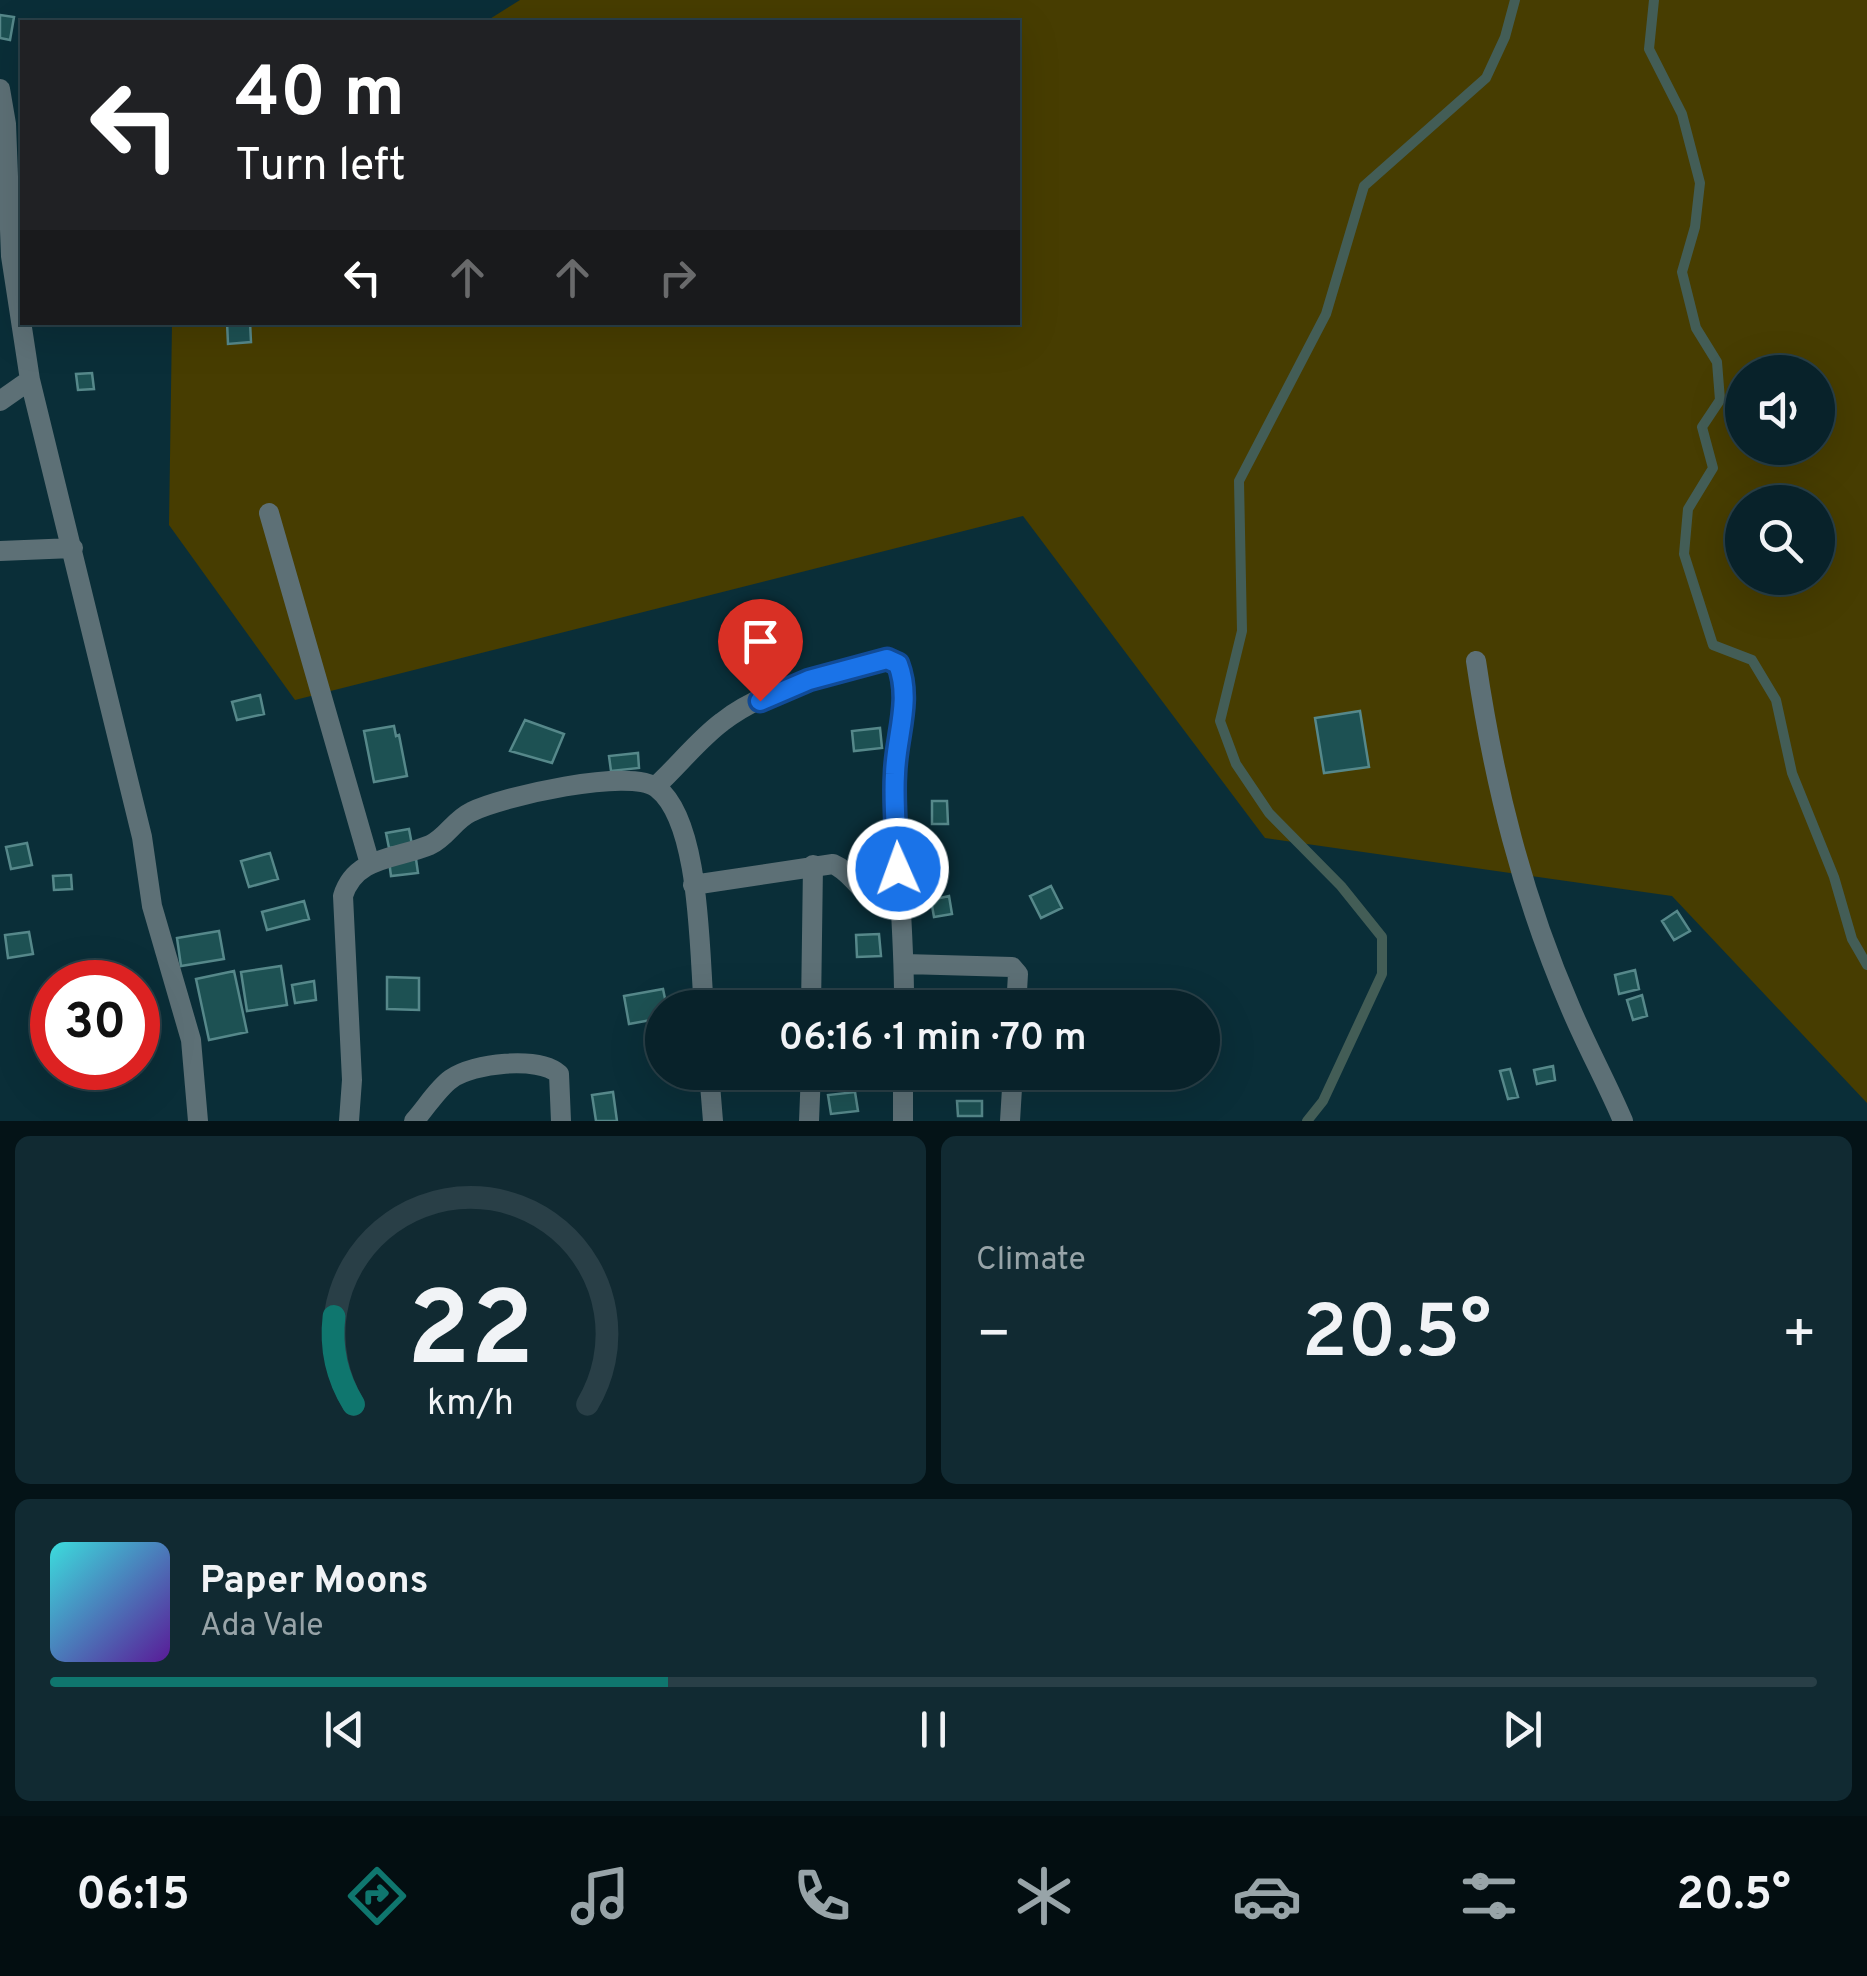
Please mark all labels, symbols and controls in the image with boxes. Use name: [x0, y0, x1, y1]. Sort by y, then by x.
text: 40 m: [235, 52, 405, 141]
icon: left: [70, 60, 200, 190]
text: Turn left: [235, 139, 406, 196]
icon: left: [335, 250, 390, 305]
icon: ahead: [440, 250, 495, 305]
icon: ahead: [545, 250, 600, 305]
icon: right: [650, 250, 705, 305]
map controls: [1725, 355, 1835, 595]
button: sound: [1725, 355, 1835, 465]
button: search: [1725, 485, 1835, 595]
pin: [718, 599, 803, 702]
icon: arrive: [733, 614, 788, 669]
position arrow: [846, 817, 950, 921]
speed limit sign: 30: [30, 960, 160, 1090]
text: 06:16 · 1 min · 70 m: [778, 1015, 1087, 1064]
text: Climate: [976, 1241, 1086, 1281]
text: 22: [407, 1270, 534, 1402]
text: 20.5°: [1302, 1289, 1491, 1384]
text: −: [976, 1302, 1011, 1372]
text: +: [1782, 1302, 1817, 1372]
text: km/h: [427, 1382, 514, 1428]
text: Paper Moons: [200, 1558, 429, 1607]
text: Ada Vale: [200, 1607, 324, 1647]
icon: previous: [317, 1702, 372, 1757]
icon: pause: [906, 1702, 961, 1757]
icon: next: [1495, 1702, 1550, 1757]
icon: directions: [342, 1861, 412, 1931]
icon: music: [565, 1861, 635, 1931]
icon: phone: [787, 1861, 857, 1931]
icon: climate: [1009, 1861, 1079, 1931]
icon: car: [1232, 1861, 1302, 1931]
icon: filters: [1454, 1861, 1524, 1931]
text: 06:15: [76, 1868, 190, 1925]
text: 20.5°: [1676, 1868, 1791, 1925]

